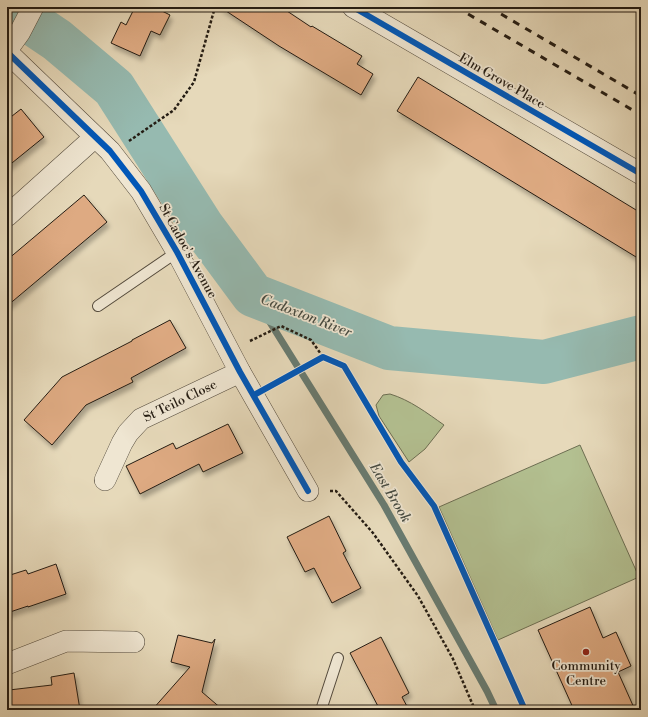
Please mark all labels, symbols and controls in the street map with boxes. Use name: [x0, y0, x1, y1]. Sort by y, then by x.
street label: Elm Grove Place: [456, 50, 548, 112]
street label: St Cadoc's Avenue: [155, 201, 221, 301]
water label: Cadoxton River: [258, 290, 355, 342]
street label: St Teilo Close: [141, 376, 220, 426]
water label: East Brook: [365, 459, 415, 526]
marker: Community Centre: [581, 647, 591, 657]
place label: Community Centre: [551, 658, 621, 689]

